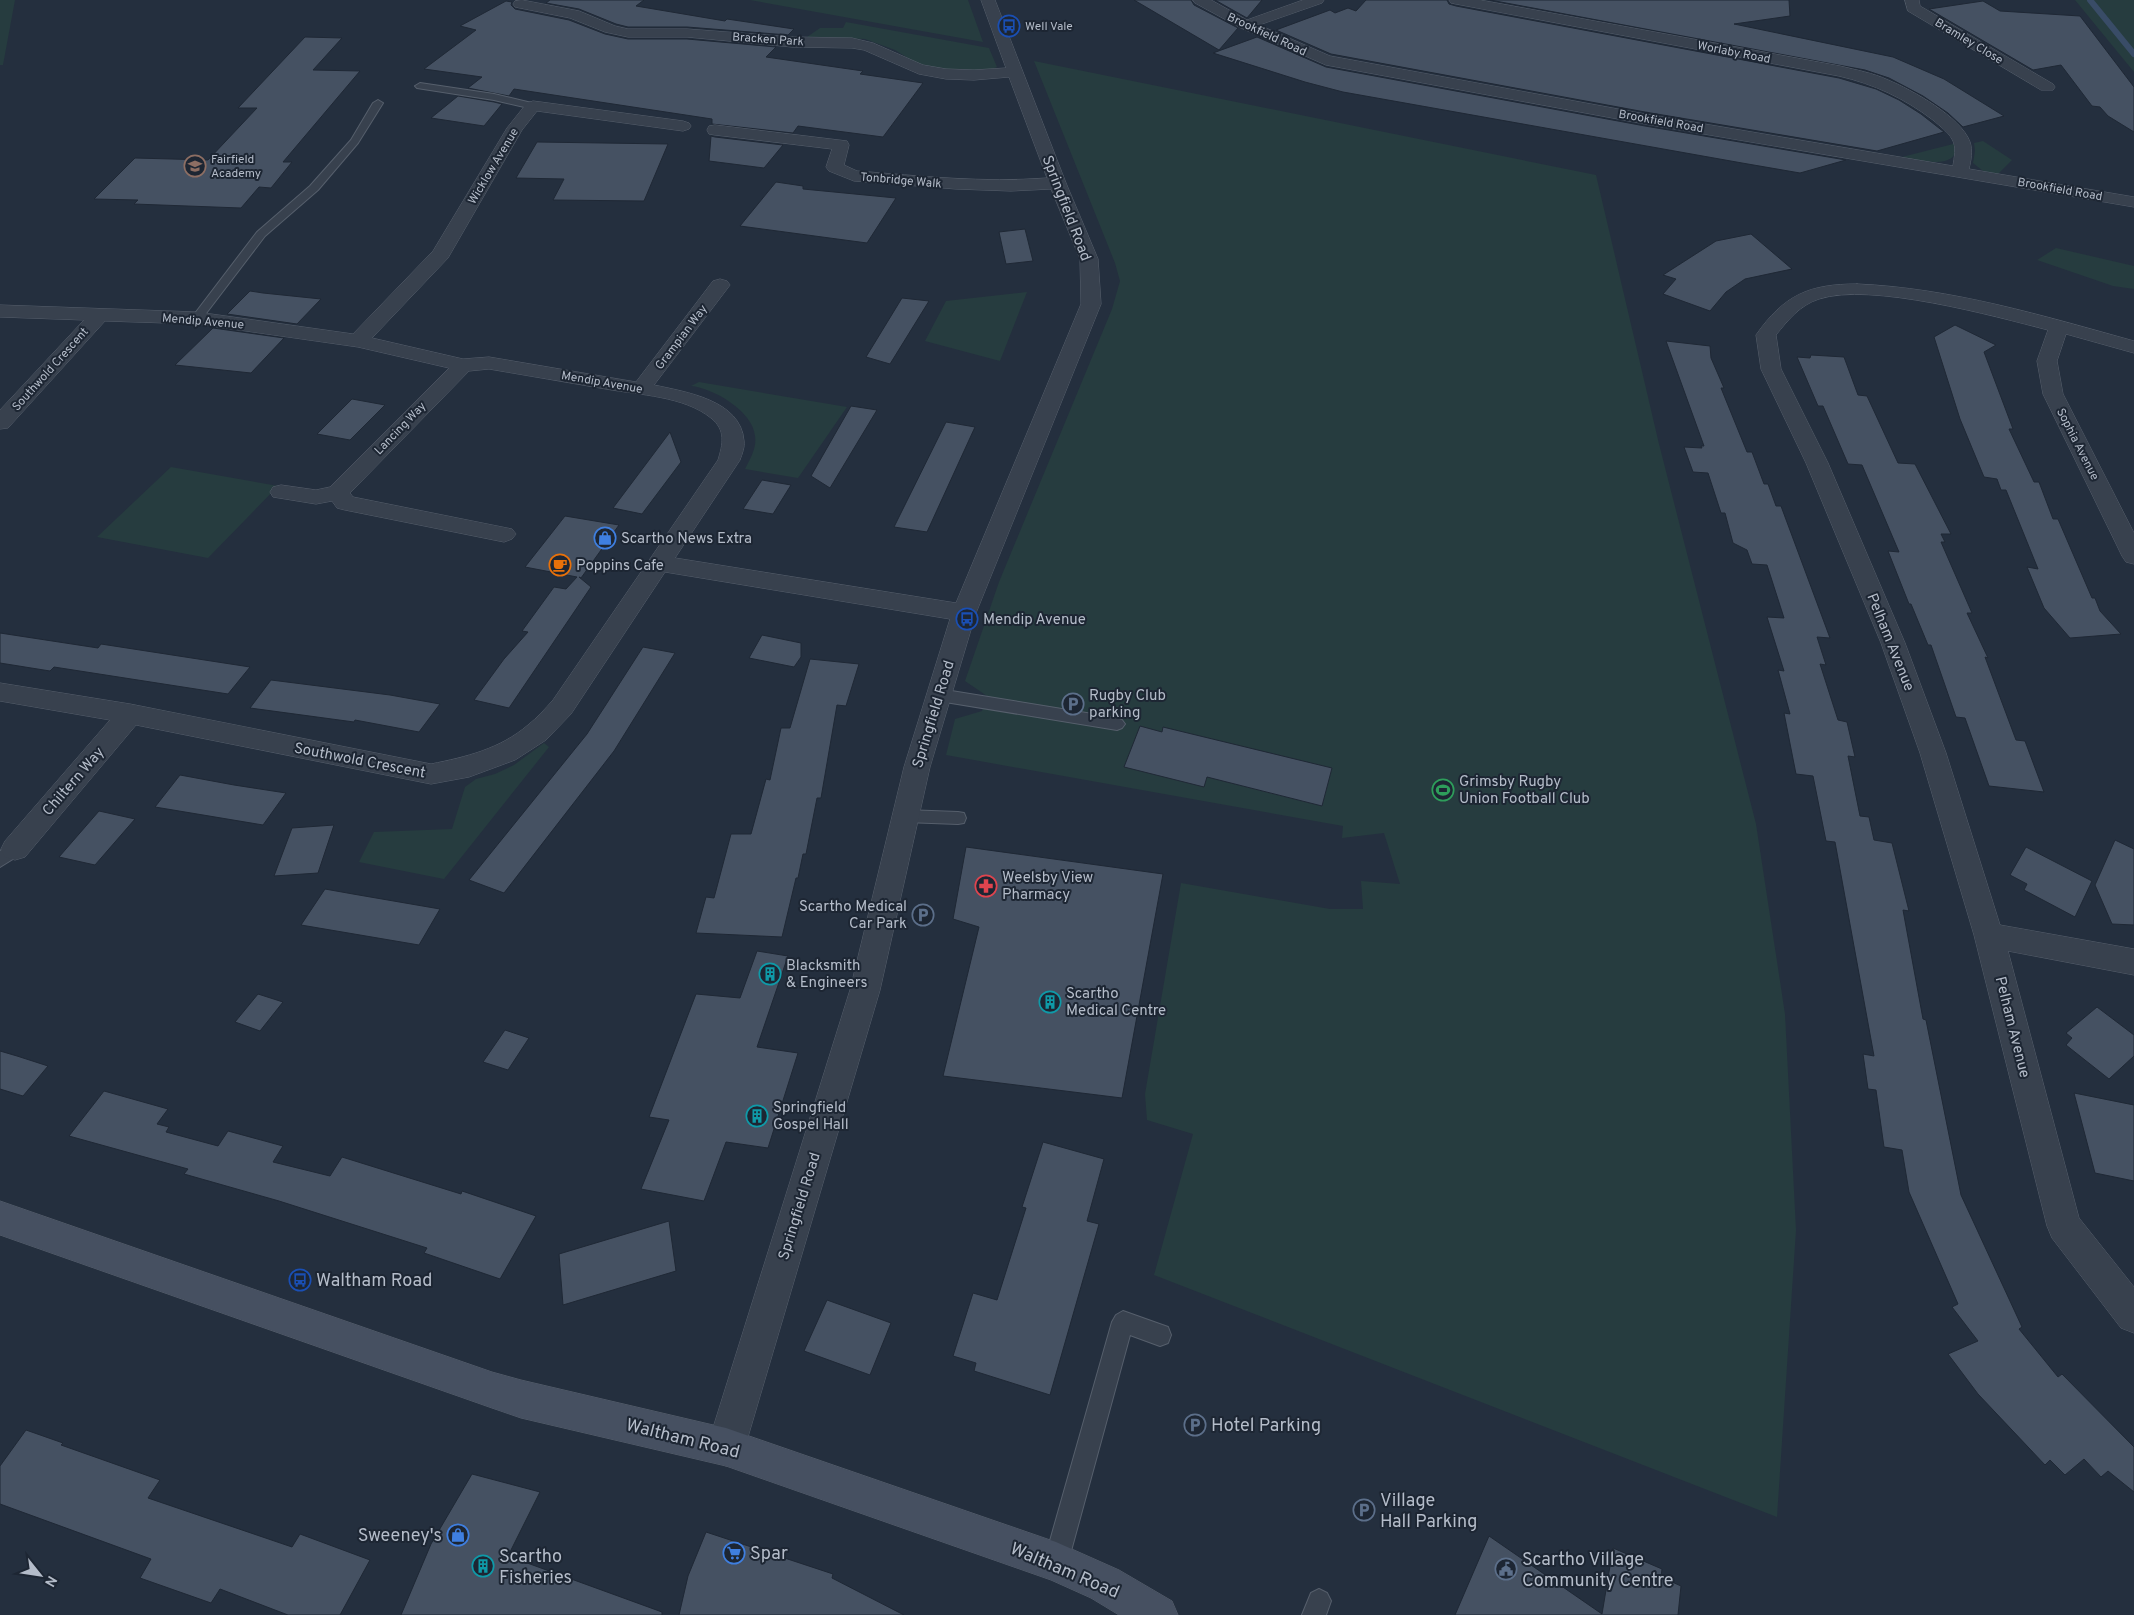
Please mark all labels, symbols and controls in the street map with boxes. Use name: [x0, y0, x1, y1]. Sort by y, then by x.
street label: Brookfield Road: [1224, 9, 1309, 60]
bus stop icon: Well Vale: [997, 14, 1021, 38]
street label: Bramley Close: [1931, 15, 2006, 69]
place label: Well Vale: [1025, 19, 1073, 35]
street label: Bracken Park: [732, 30, 804, 50]
street label: Worlaby Road: [1696, 38, 1772, 68]
street label: Brookfield Road: [1617, 107, 1705, 137]
street label: Wicklow Avenue: [465, 125, 523, 208]
place label: Fairfield Academy: [211, 152, 261, 182]
street label: Springfield Road: [1037, 153, 1094, 264]
school or university icon: Fairfield Academy: [183, 154, 207, 178]
street label: Tonbridge Walk: [860, 169, 942, 193]
street label: Brookfield Road: [2016, 175, 2104, 205]
street label: Grampian Way: [652, 302, 712, 373]
street label: Mendip Avenue: [161, 310, 245, 334]
street label: Southwold Crescent: [9, 325, 92, 415]
street label: Mendip Avenue: [560, 368, 644, 398]
street label: Lancing Way: [371, 399, 430, 459]
street label: Sophia Avenue: [2052, 406, 2102, 483]
shop icon: Scartho News Extra: [593, 526, 617, 550]
place label: Scartho News Extra: [621, 530, 752, 549]
cafe icon: Poppins Cafe: [548, 553, 572, 577]
place label: Poppins Cafe: [576, 557, 664, 576]
street label: Pelham Avenue: [1861, 591, 1918, 694]
bus stop icon: Mendip Avenue: [955, 607, 979, 631]
place label: Mendip Avenue: [983, 611, 1086, 630]
street label: Springfield Road: [909, 658, 960, 771]
place label: Rugby Club parking: [1089, 687, 1166, 723]
parking icon: Rugby Club parking: [1061, 692, 1085, 716]
street label: Southwold Crescent: [292, 739, 427, 784]
street label: Chiltern Way: [39, 744, 109, 820]
place label: Grimsby Rugby Union Football Club: [1459, 773, 1590, 809]
sports icon: Grimsby Rugby Union Football Club: [1431, 778, 1455, 802]
place label: Weelsby View Pharmacy: [1002, 869, 1093, 905]
pharmacy icon: Weelsby View Pharmacy: [974, 874, 998, 898]
place label: Scartho Medical Car Park: [799, 898, 907, 934]
parking icon: Scartho Medical Car Park: [911, 903, 935, 927]
place label: Blacksmith & Engineers: [786, 957, 867, 993]
building icon: Blacksmith & Engineers: [758, 962, 782, 986]
street label: Pelham Avenue: [1990, 975, 2033, 1080]
place label: Scartho Medical Centre: [1066, 985, 1166, 1021]
building icon: Scartho Medical Centre: [1038, 990, 1062, 1014]
place label: Springfield Gospel Hall: [773, 1099, 849, 1135]
building icon: Springfield Gospel Hall: [745, 1104, 769, 1128]
street label: Springfield Road: [775, 1150, 826, 1263]
bus stop icon: Waltham Road: [288, 1268, 312, 1292]
place label: Waltham Road: [316, 1270, 432, 1293]
parking icon: Hotel Parking: [1183, 1413, 1207, 1437]
street label: Waltham Road: [623, 1414, 742, 1465]
place label: Hotel Parking: [1211, 1415, 1321, 1438]
place label: Village Hall Parking: [1380, 1490, 1477, 1534]
parking icon: Village Hall Parking: [1352, 1498, 1376, 1522]
shop icon: Sweeney's: [446, 1523, 470, 1547]
place label: Sweeney's: [358, 1525, 442, 1548]
street label: Waltham Road: [1006, 1538, 1122, 1605]
supermarket icon: Spar: [722, 1541, 746, 1565]
place label: Spar: [750, 1543, 788, 1566]
place label: Scartho Fisheries: [499, 1546, 572, 1590]
place label: Scartho Village Community Centre: [1522, 1549, 1673, 1593]
north arrow: [15, 1550, 65, 1600]
building icon: Scartho Fisheries: [471, 1554, 495, 1578]
public building icon: Scartho Village Community Centre: [1494, 1557, 1518, 1581]
text: N: [40, 1572, 60, 1589]

